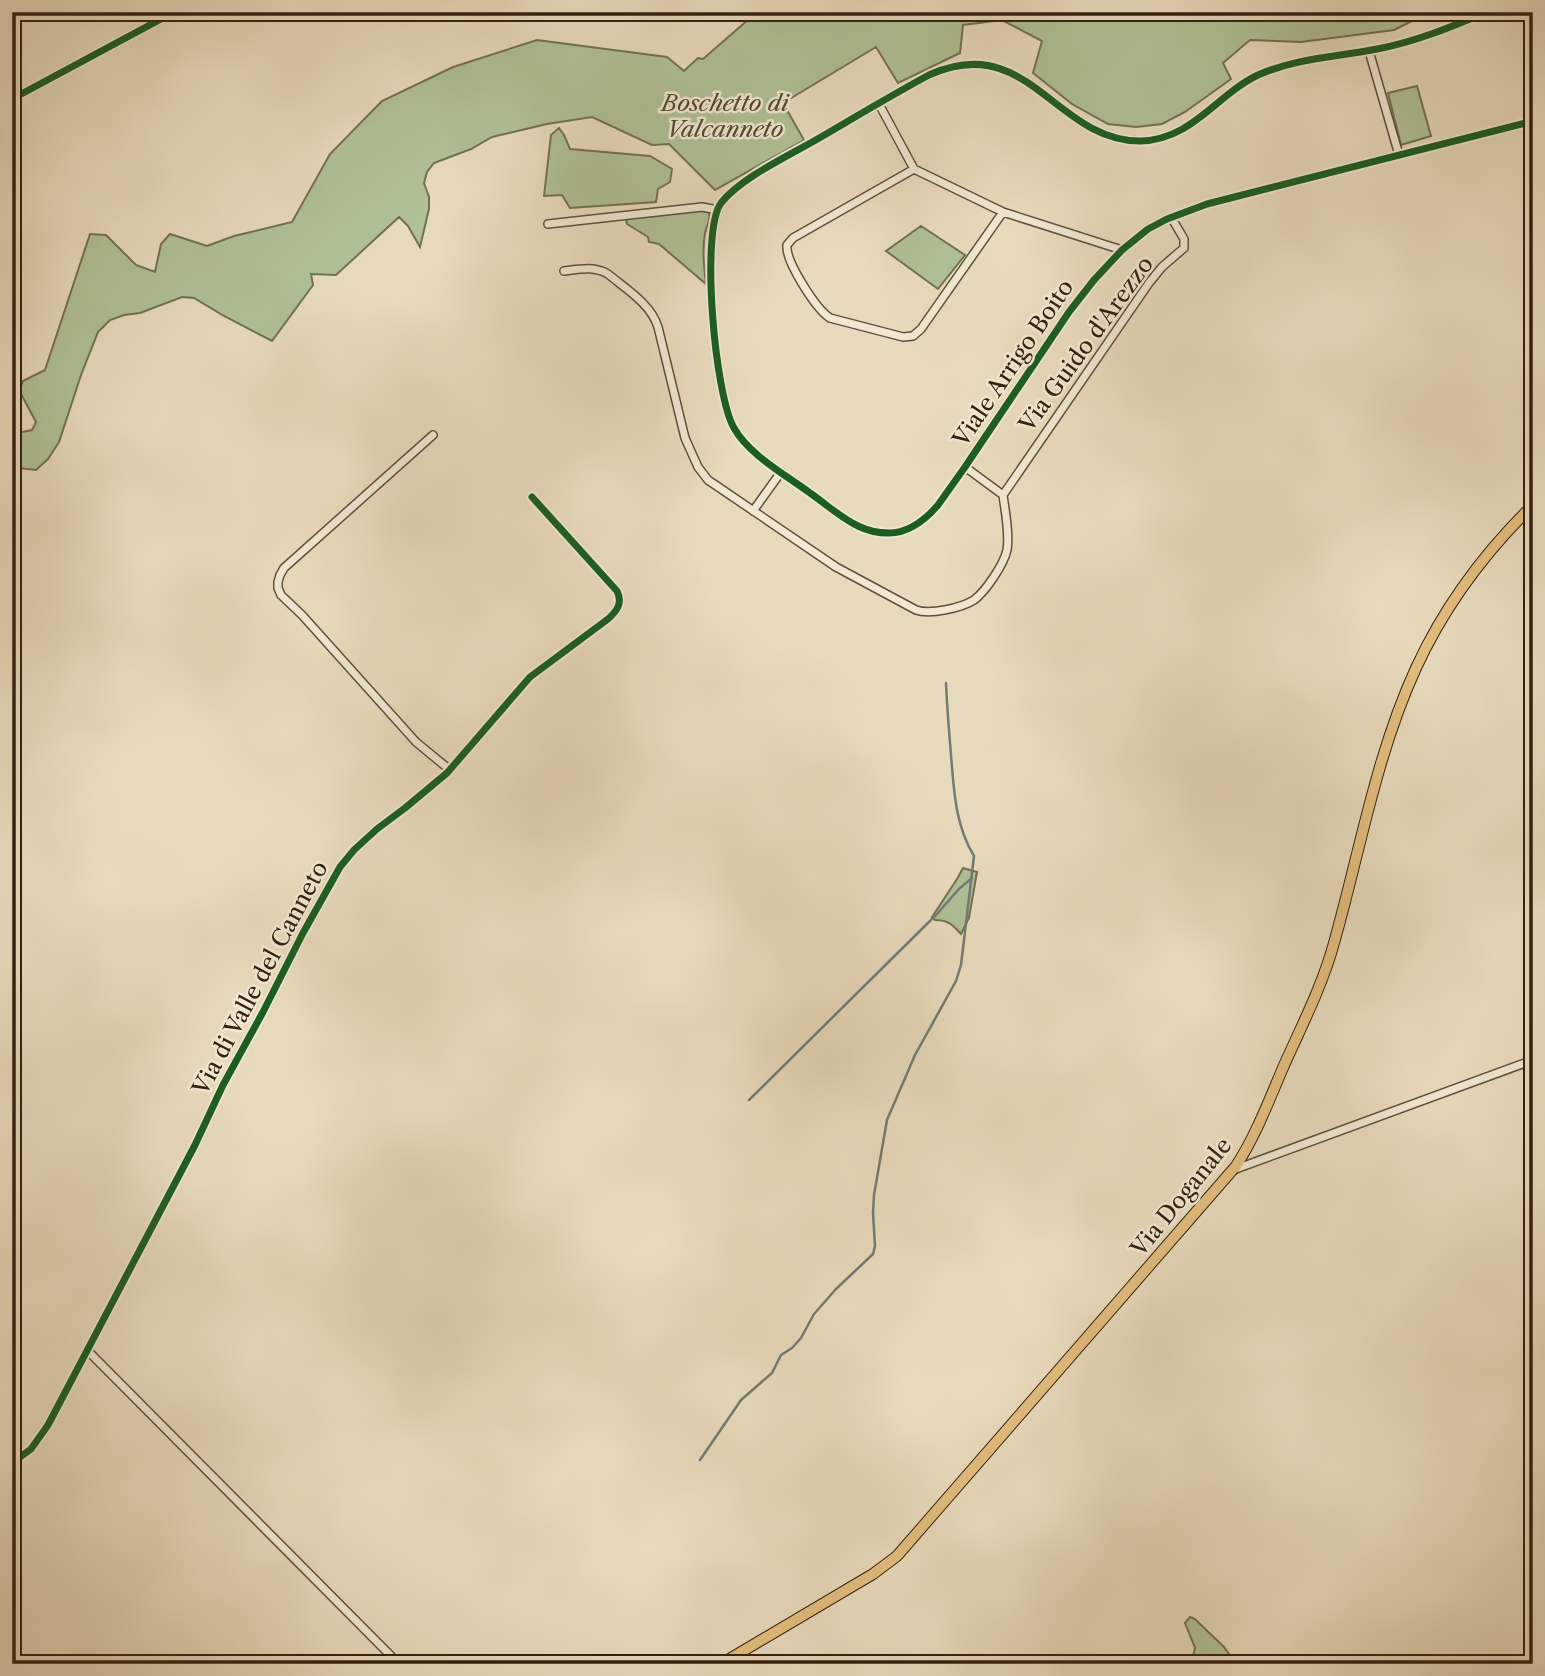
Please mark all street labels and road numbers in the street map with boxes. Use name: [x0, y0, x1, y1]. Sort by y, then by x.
street label: Via Guido d'Arezzo: [1012, 251, 1159, 438]
street label: Viale Arrigo Boito: [946, 274, 1079, 453]
street label: Via di Valle del Canneto: [186, 856, 334, 1101]
street label: Via Doganale: [1124, 1132, 1237, 1263]

